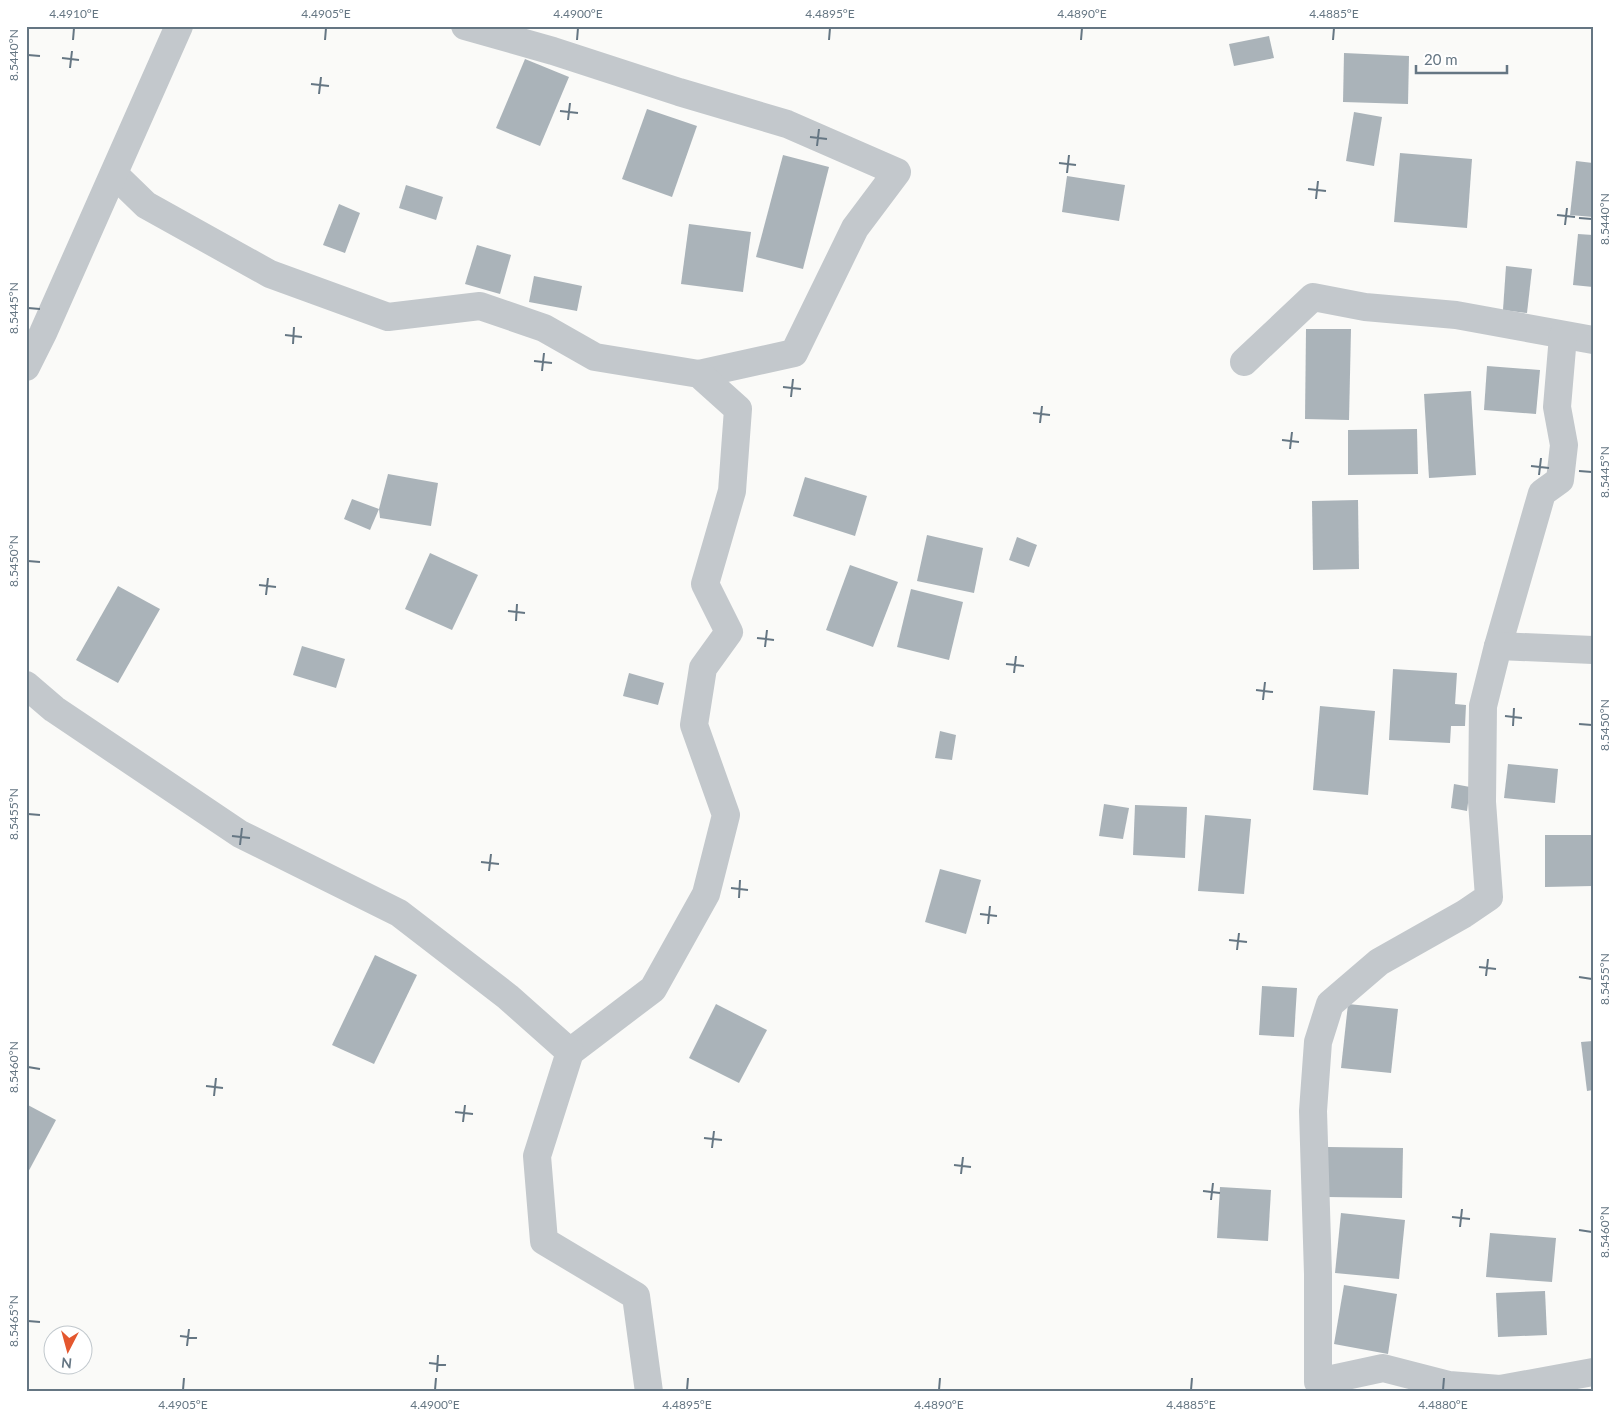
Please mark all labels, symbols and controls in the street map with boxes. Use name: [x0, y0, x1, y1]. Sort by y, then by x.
text: 4.4910°E: [49, 6, 99, 21]
text: 4.4905°E: [301, 6, 351, 21]
text: 4.4900°E: [553, 6, 603, 21]
text: 4.4895°E: [805, 6, 855, 21]
text: 4.4890°E: [1057, 6, 1107, 21]
text: 4.4885°E: [1309, 6, 1359, 21]
text: 8.5440°N: [6, 29, 21, 81]
scale bar: [1416, 42, 1508, 74]
text: 20 m: [1424, 50, 1458, 68]
text: 8.5440°N: [1597, 193, 1612, 245]
text: 8.5445°N: [6, 282, 21, 334]
text: 8.5445°N: [1597, 446, 1612, 498]
text: 8.5450°N: [6, 535, 21, 587]
text: 8.5450°N: [1597, 699, 1612, 751]
text: 8.5455°N: [6, 788, 21, 840]
text: 8.5455°N: [1597, 953, 1612, 1005]
text: 8.5460°N: [6, 1041, 21, 1093]
text: 8.5460°N: [1597, 1206, 1612, 1258]
text: 8.5465°N: [6, 1295, 21, 1347]
north arrow: [42, 1326, 92, 1376]
text: N: [60, 1354, 73, 1372]
text: 4.4905°E: [158, 1397, 208, 1412]
text: 4.4900°E: [410, 1397, 460, 1412]
text: 4.4895°E: [662, 1397, 712, 1412]
text: 4.4890°E: [914, 1397, 964, 1412]
text: 4.4885°E: [1166, 1397, 1216, 1412]
text: 4.4880°E: [1418, 1397, 1468, 1412]

